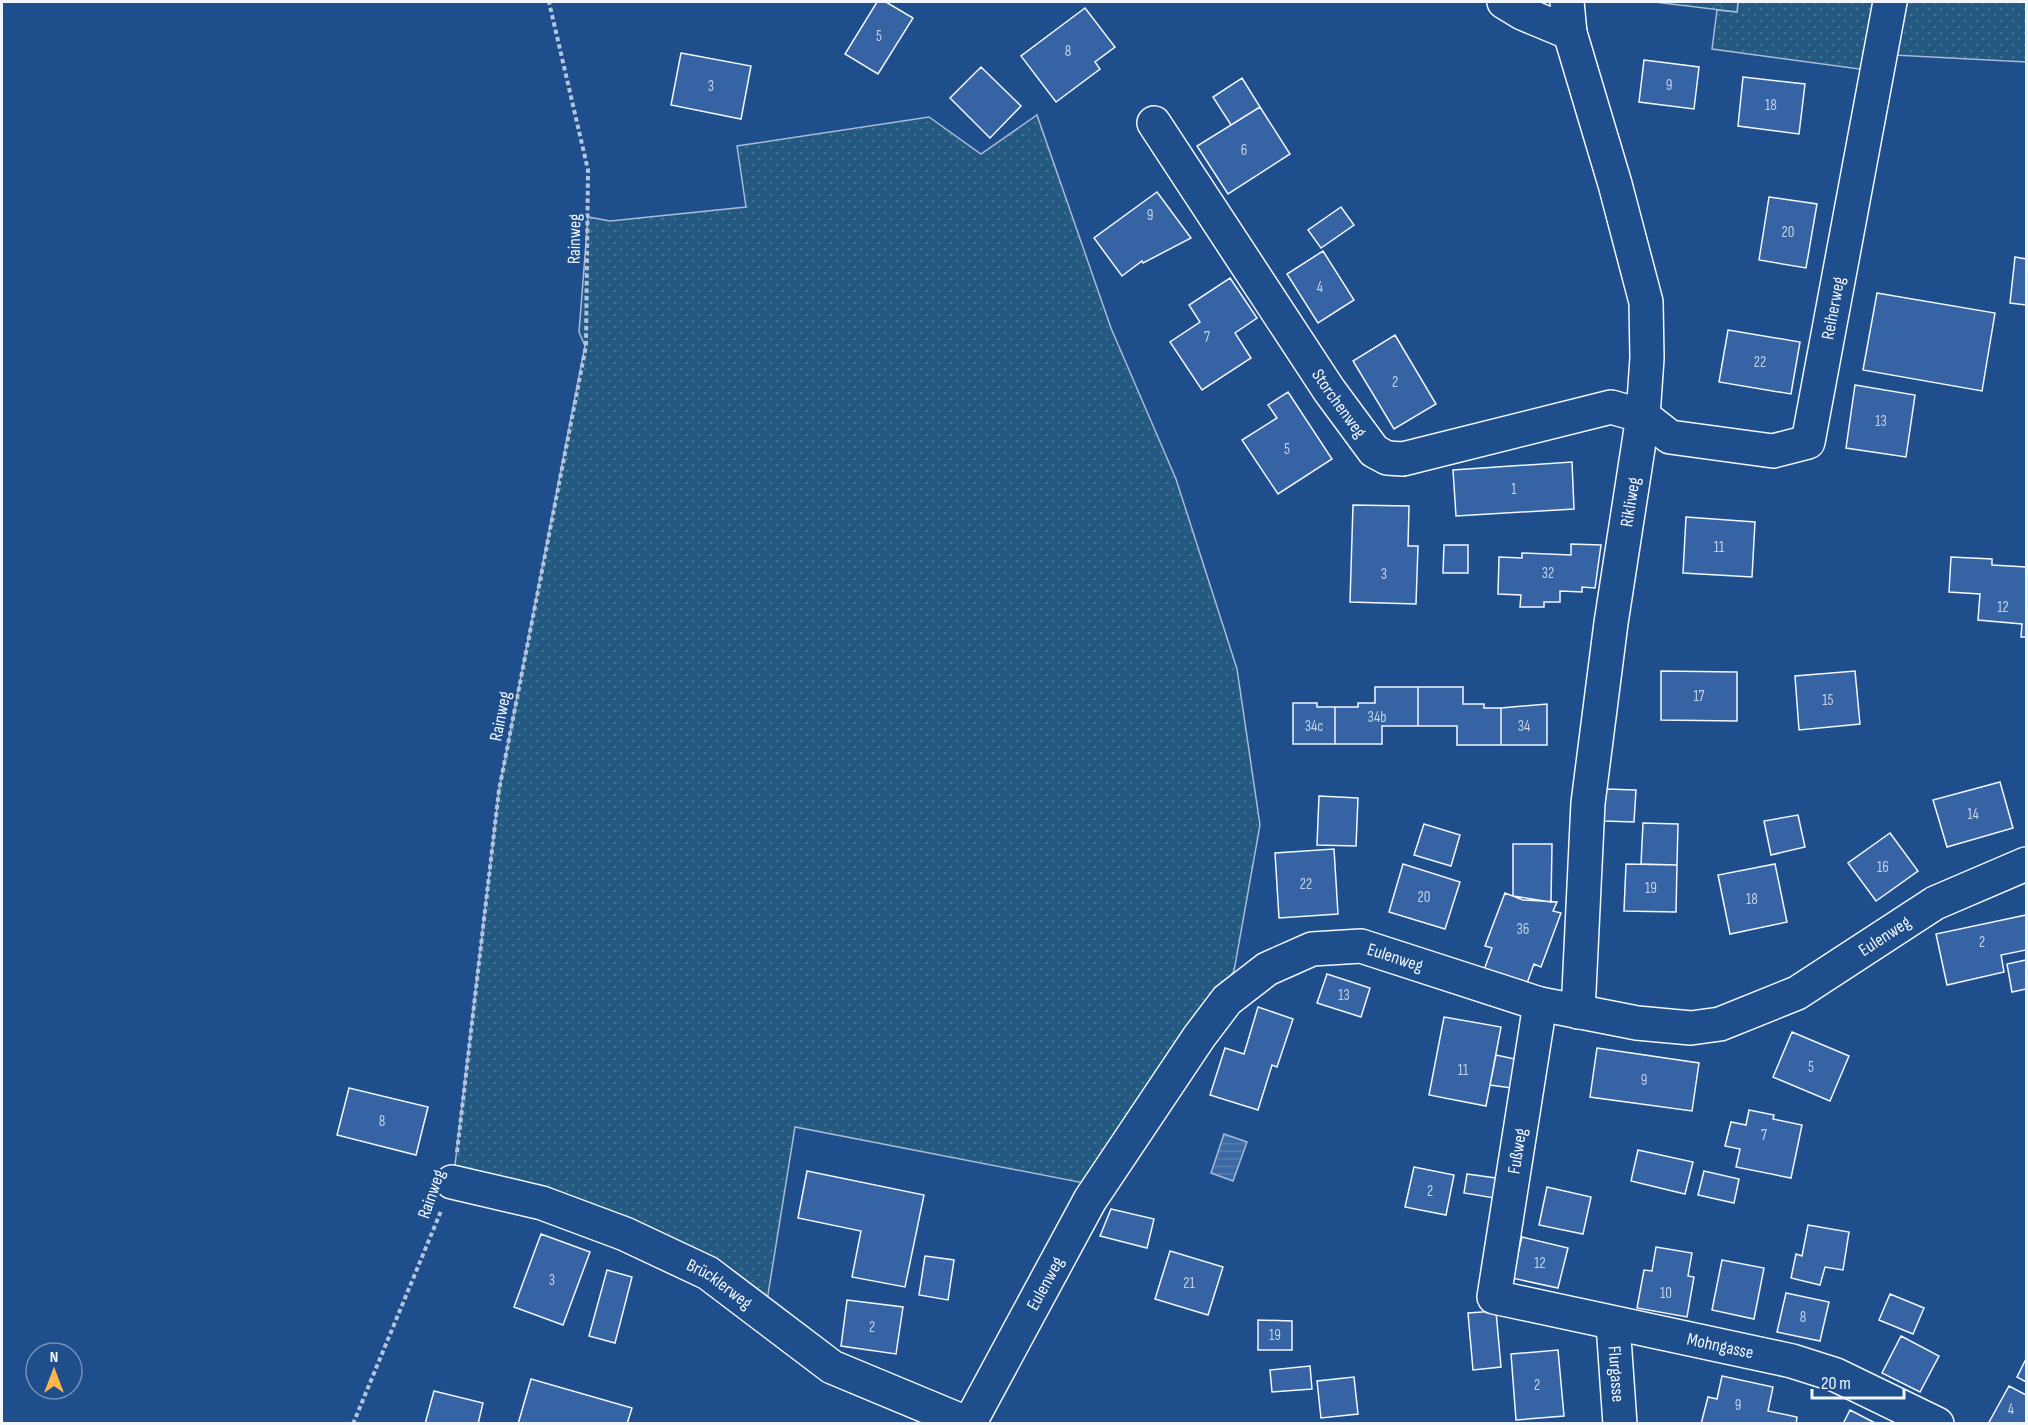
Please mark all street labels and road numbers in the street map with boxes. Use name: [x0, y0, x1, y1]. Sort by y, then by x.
street label: Rainweg: [564, 214, 585, 264]
street label: Reiherweg: [1817, 275, 1850, 341]
street label: Storchenweg: [1307, 365, 1371, 442]
street label: Rikliweg: [1616, 476, 1645, 528]
street label: Rainweg: [485, 689, 516, 743]
street label: Eulenweg: [1855, 912, 1915, 961]
street label: Eulenweg: [1364, 939, 1426, 976]
street label: Fußweg: [1504, 1127, 1531, 1176]
street label: Rainweg: [413, 1167, 450, 1221]
street label: Eulenweg: [1023, 1253, 1068, 1314]
street label: Brücklerweg: [683, 1254, 756, 1314]
street label: Mohngasse: [1685, 1329, 1755, 1363]
street label: Flurgasse: [1604, 1345, 1628, 1403]

